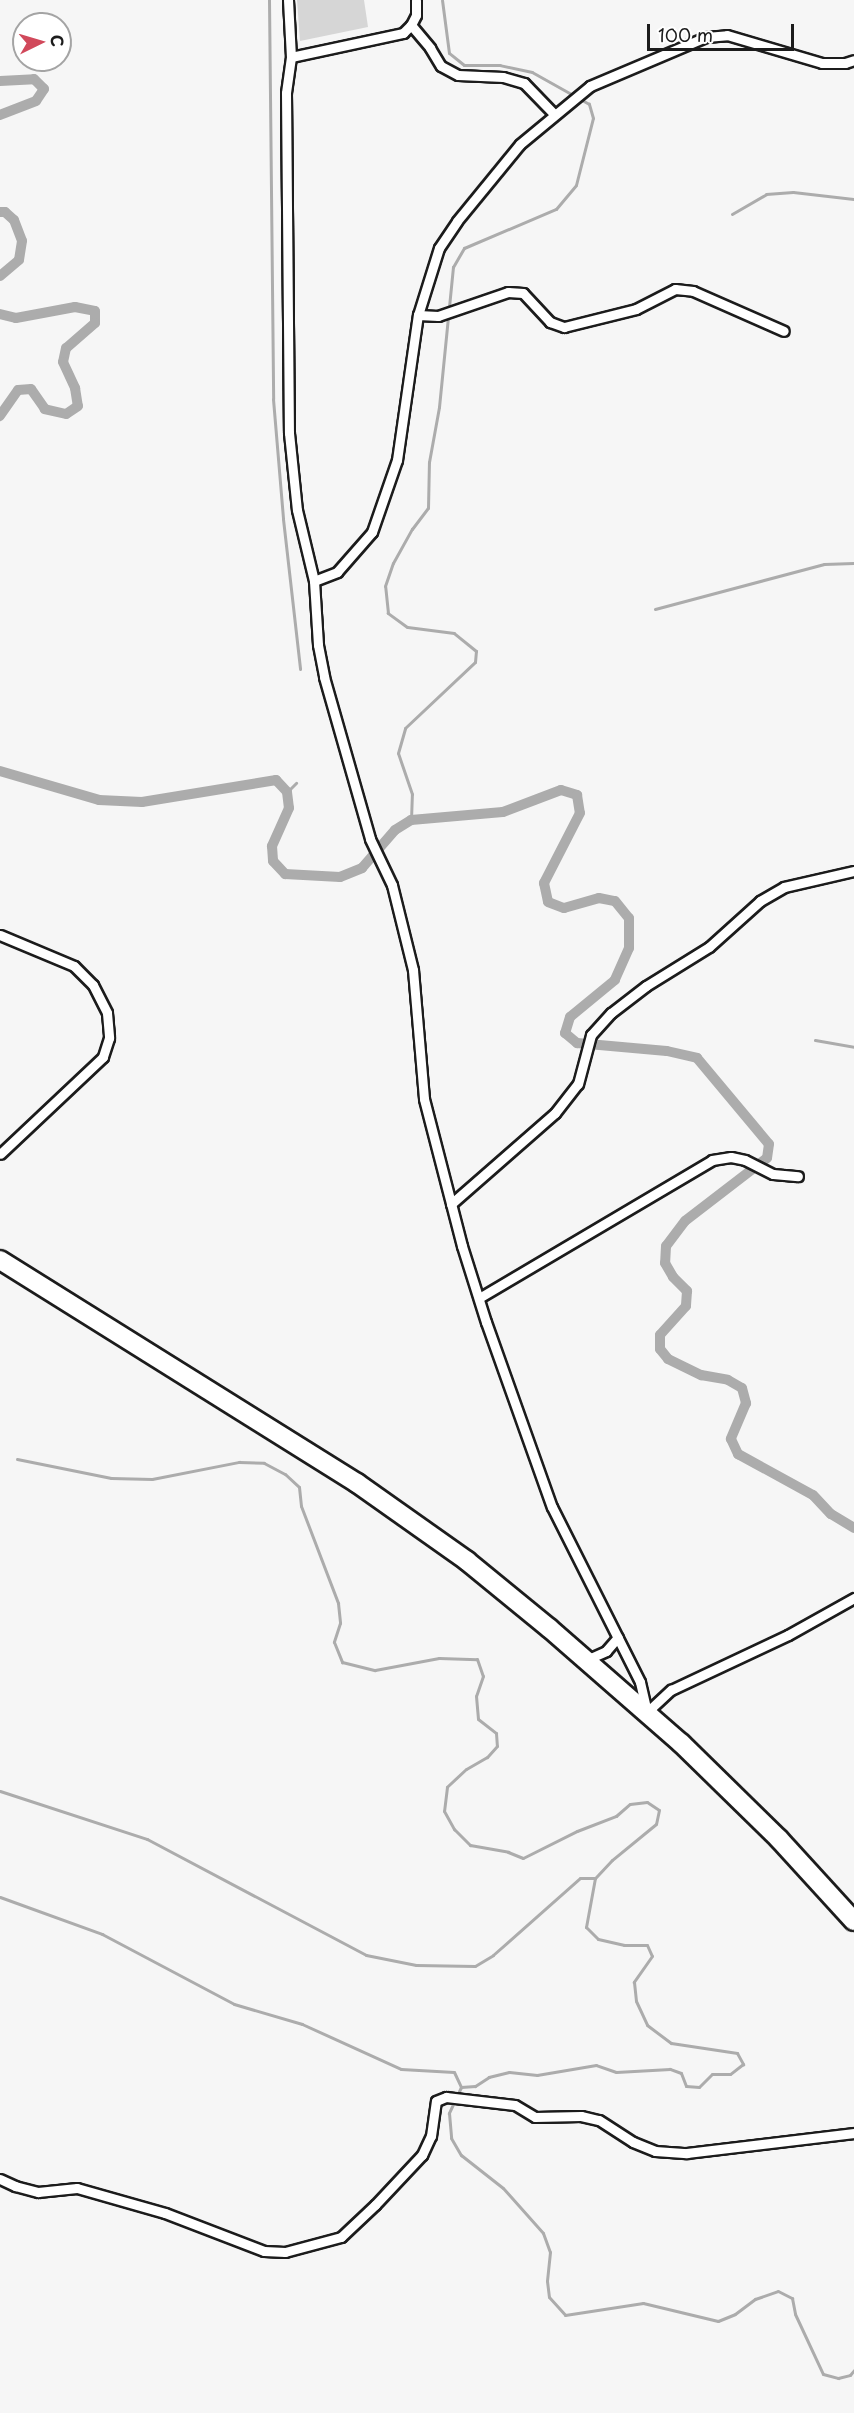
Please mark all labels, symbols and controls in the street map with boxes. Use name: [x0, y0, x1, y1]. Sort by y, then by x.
north arrow: [12, 12, 72, 72]
scale bar: [650, 12, 797, 50]
text: 100 m: [658, 21, 713, 48]
text: С: [45, 34, 70, 48]

